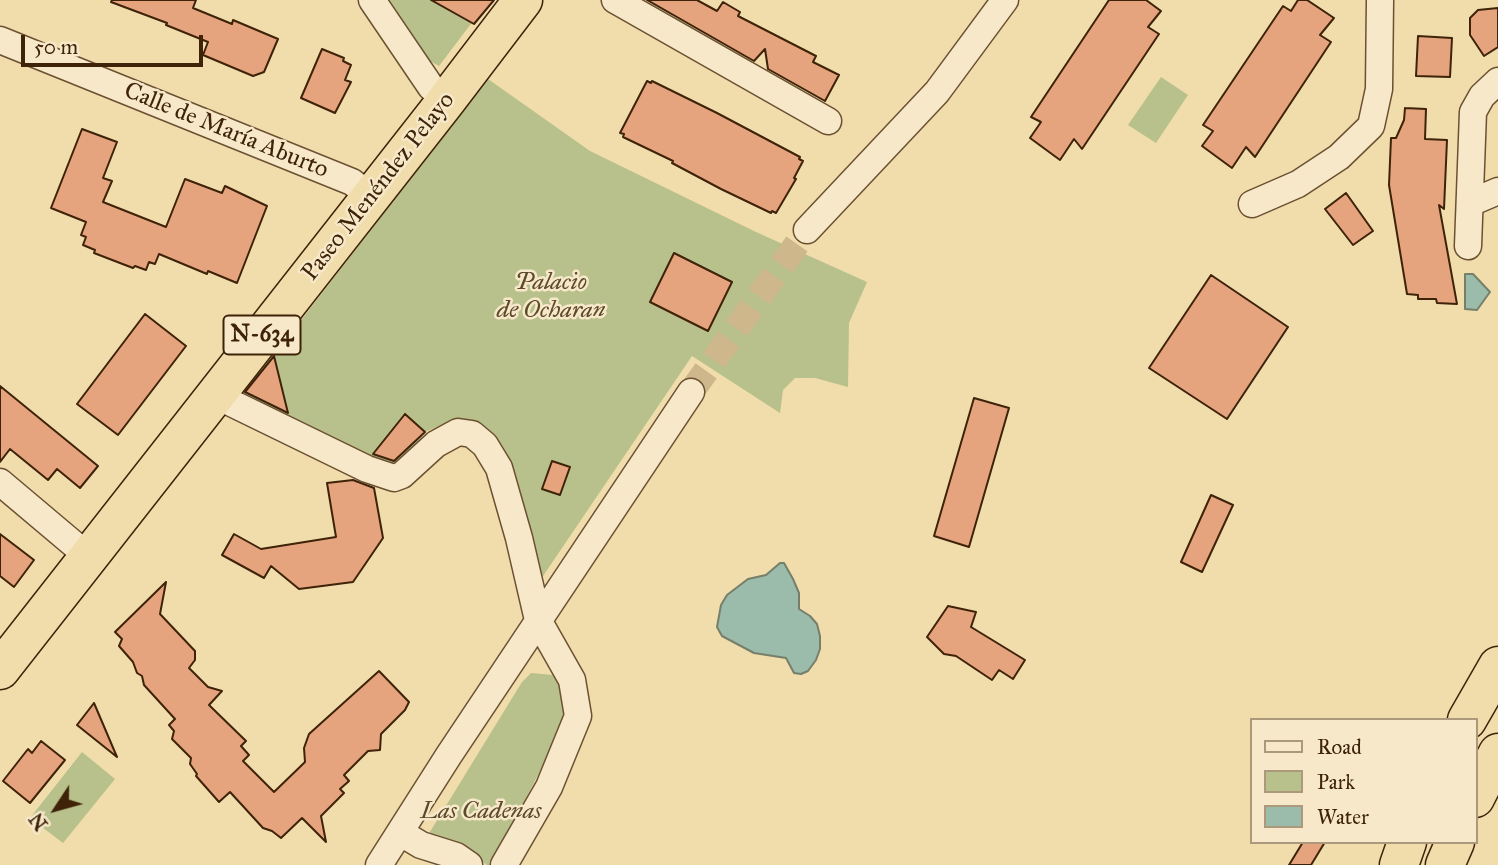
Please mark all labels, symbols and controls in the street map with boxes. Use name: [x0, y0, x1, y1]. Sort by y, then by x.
scale bar: [24, 21, 206, 65]
text: 50 m: [34, 34, 78, 60]
street label: Calle de María Aburto: [120, 77, 332, 185]
street label: Paseo Menéndez Pelayo: [296, 87, 462, 287]
park label: Palacio de Ocharan: [497, 269, 605, 325]
road number: N-634: [224, 316, 300, 354]
legend: [1250, 718, 1477, 844]
text: Road: [1317, 734, 1362, 760]
text: Park: [1317, 769, 1355, 795]
north arrow: [21, 774, 91, 844]
park label: Las Cadenas: [421, 798, 541, 826]
text: Water: [1317, 804, 1369, 830]
text: N: [25, 808, 53, 835]

